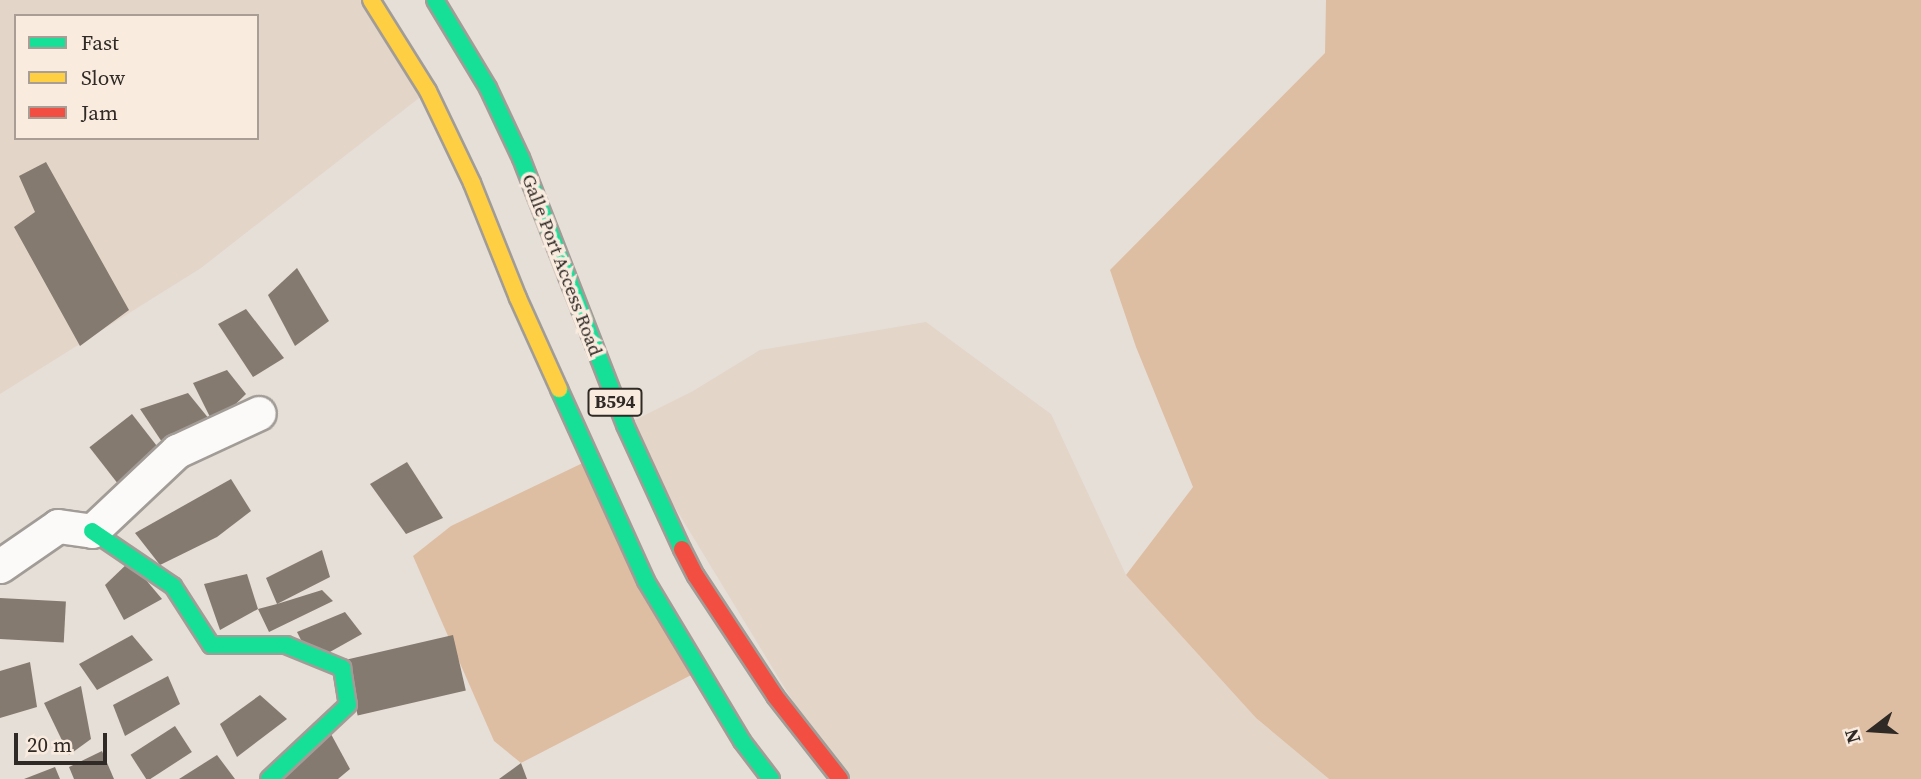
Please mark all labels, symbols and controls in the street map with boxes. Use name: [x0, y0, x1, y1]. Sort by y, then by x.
legend: [14, 14, 259, 140]
text: Fast: [81, 28, 119, 57]
text: Slow: [81, 63, 125, 92]
text: Jam: [81, 98, 118, 127]
street label: Galle Port Access Road: [517, 171, 607, 359]
road number: B594: [587, 388, 643, 416]
north arrow: [1837, 695, 1907, 765]
scale bar: [18, 720, 110, 764]
text: N: [1837, 726, 1866, 747]
text: 20 m: [27, 730, 72, 759]

